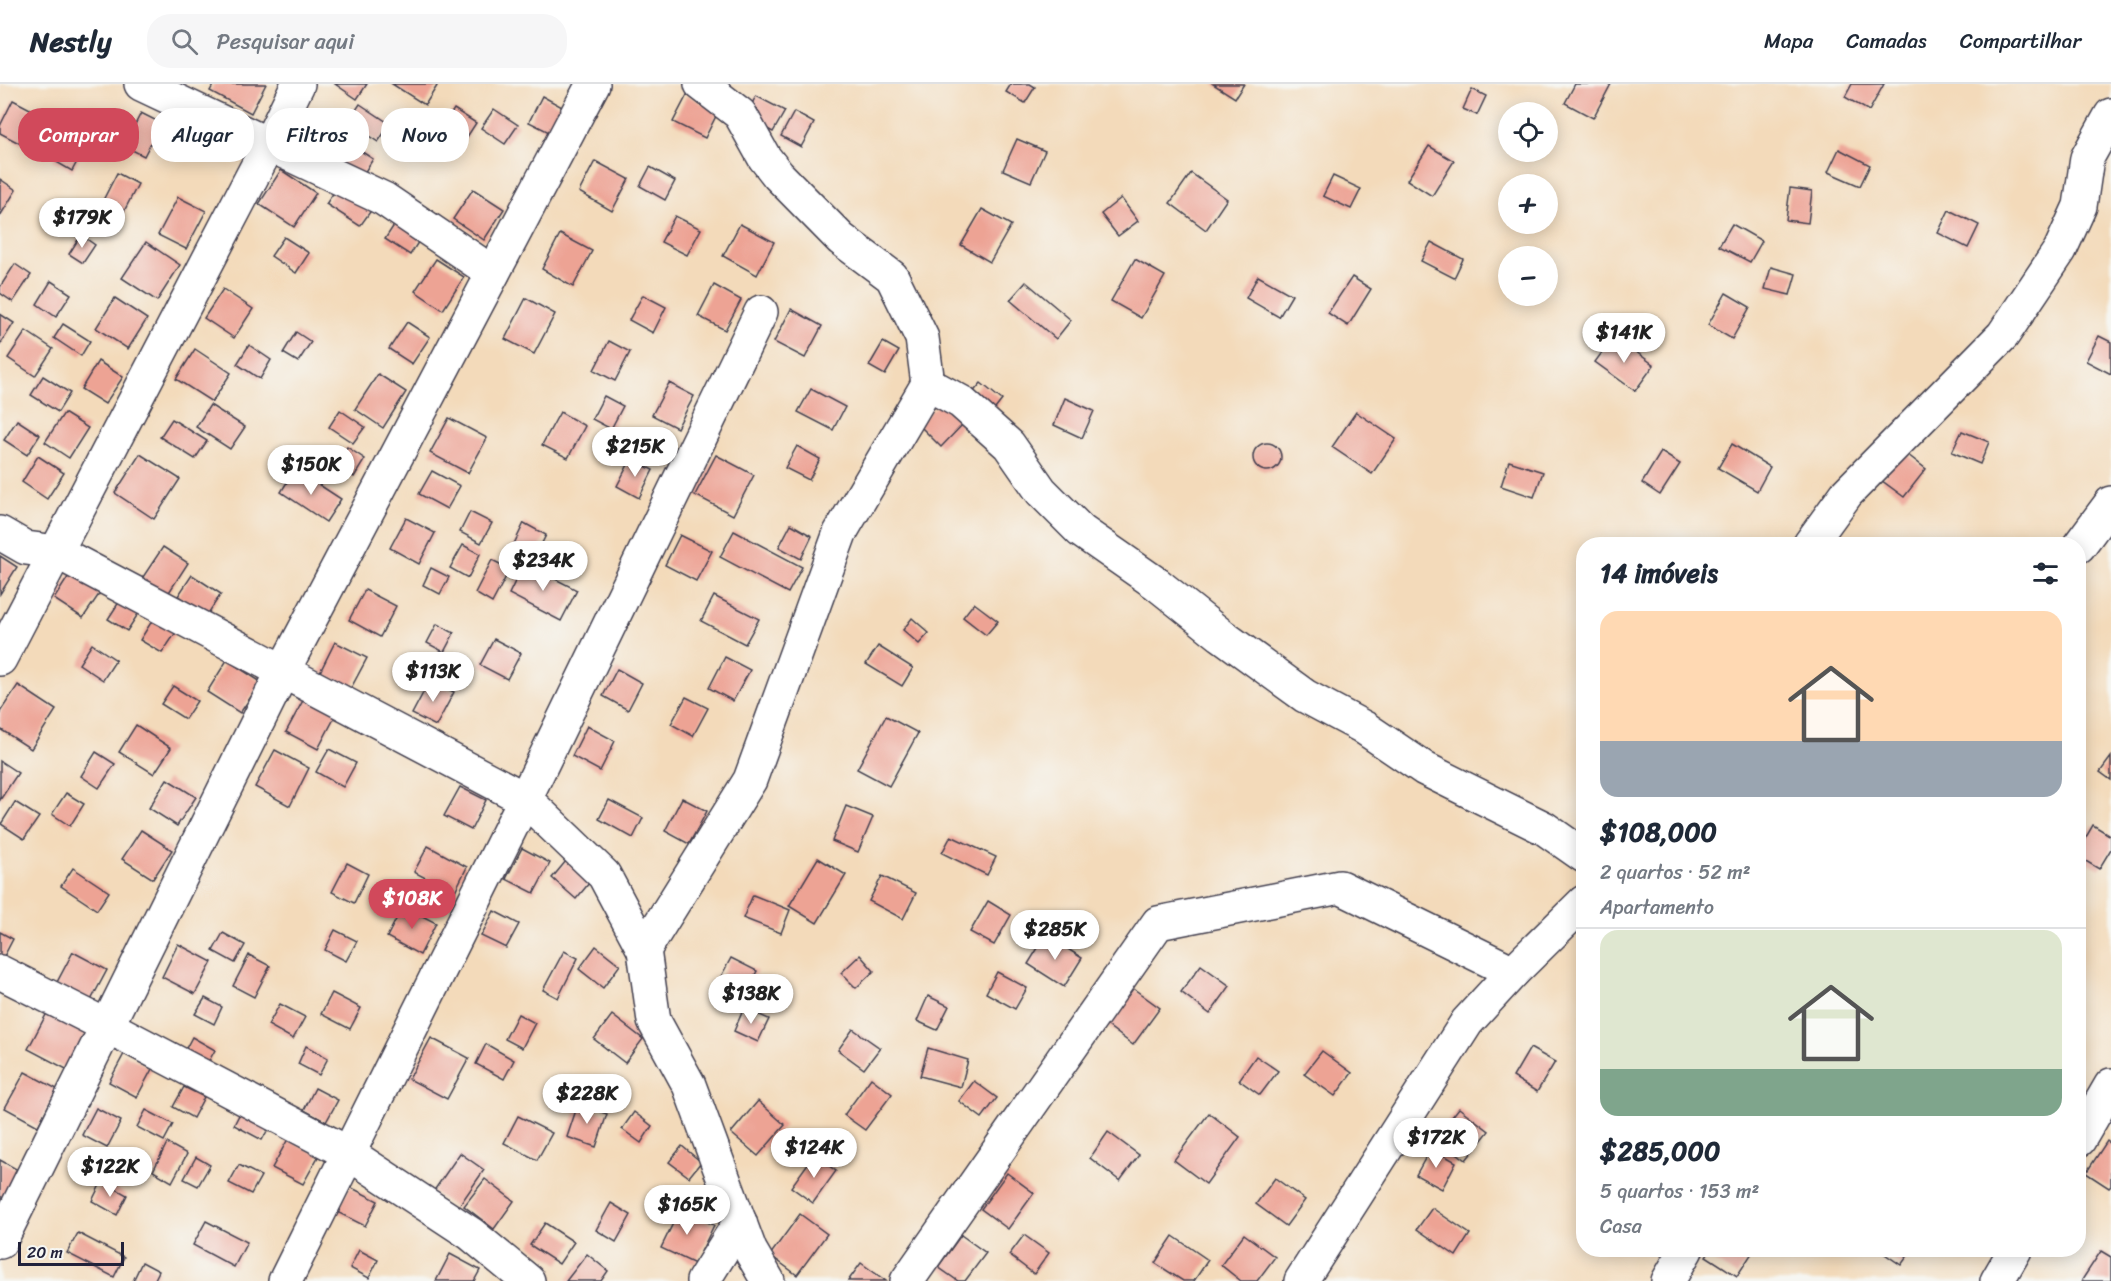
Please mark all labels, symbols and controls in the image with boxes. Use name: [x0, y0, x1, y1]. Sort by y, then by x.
search box: [147, 14, 567, 68]
text: Nestly: [30, 17, 111, 66]
text: Pesquisar aqui: [216, 22, 354, 61]
text: Mapa: [1764, 22, 1813, 60]
text: Camadas: [1846, 22, 1927, 60]
text: Compartilhar: [1960, 22, 2081, 60]
icon: search: [168, 25, 201, 58]
map controls: [1498, 102, 1558, 306]
button: locate: [1498, 102, 1558, 162]
chip: Comprar: [18, 108, 139, 162]
chip: Alugar: [151, 108, 254, 162]
chip: Filtros: [266, 108, 369, 162]
chip: Novo: [381, 108, 469, 162]
button: +: [1498, 174, 1558, 234]
pin: $179K: [40, 198, 124, 249]
text: $179K: [53, 200, 111, 235]
button: −: [1498, 246, 1558, 306]
pin: $141K: [1582, 313, 1666, 364]
text: $141K: [1596, 315, 1652, 350]
pin: $215K: [593, 427, 677, 478]
text: $215K: [606, 429, 664, 464]
pin: $150K: [269, 445, 353, 496]
text: $150K: [281, 447, 341, 482]
pin: $234K: [501, 541, 585, 592]
text: $234K: [513, 543, 573, 578]
text: 14 imóveis: [1600, 550, 1718, 596]
icon: filters: [2029, 557, 2062, 590]
icon: home: [1777, 650, 1885, 758]
pin: $113K: [391, 652, 475, 703]
text: $113K: [406, 654, 460, 689]
text: $108,000: [1600, 809, 1717, 855]
text: 2 quartos · 52 m²: [1600, 855, 1751, 890]
pin: $108K: [370, 879, 454, 930]
text: $108K: [383, 881, 441, 916]
text: Apartamento: [1600, 890, 1714, 925]
pin: $285K: [1013, 910, 1097, 961]
text: $285K: [1024, 912, 1086, 947]
icon: home: [1777, 969, 1885, 1077]
pin: $138K: [709, 974, 793, 1025]
text: $138K: [722, 976, 780, 1011]
pin: $228K: [545, 1074, 629, 1125]
text: $228K: [557, 1076, 617, 1111]
pin: $172K: [1394, 1118, 1478, 1169]
text: $172K: [1407, 1120, 1465, 1155]
pin: $124K: [772, 1128, 856, 1179]
text: $285,000: [1600, 1128, 1720, 1174]
text: $124K: [785, 1130, 843, 1165]
pin: $122K: [68, 1147, 152, 1198]
text: $122K: [81, 1149, 139, 1184]
text: 5 quartos · 153 m²: [1600, 1174, 1759, 1209]
pin: $165K: [645, 1185, 729, 1236]
text: $165K: [658, 1187, 716, 1222]
text: Casa: [1600, 1209, 1642, 1244]
text: 20 m: [27, 1238, 63, 1267]
scale bar: [18, 1239, 124, 1266]

